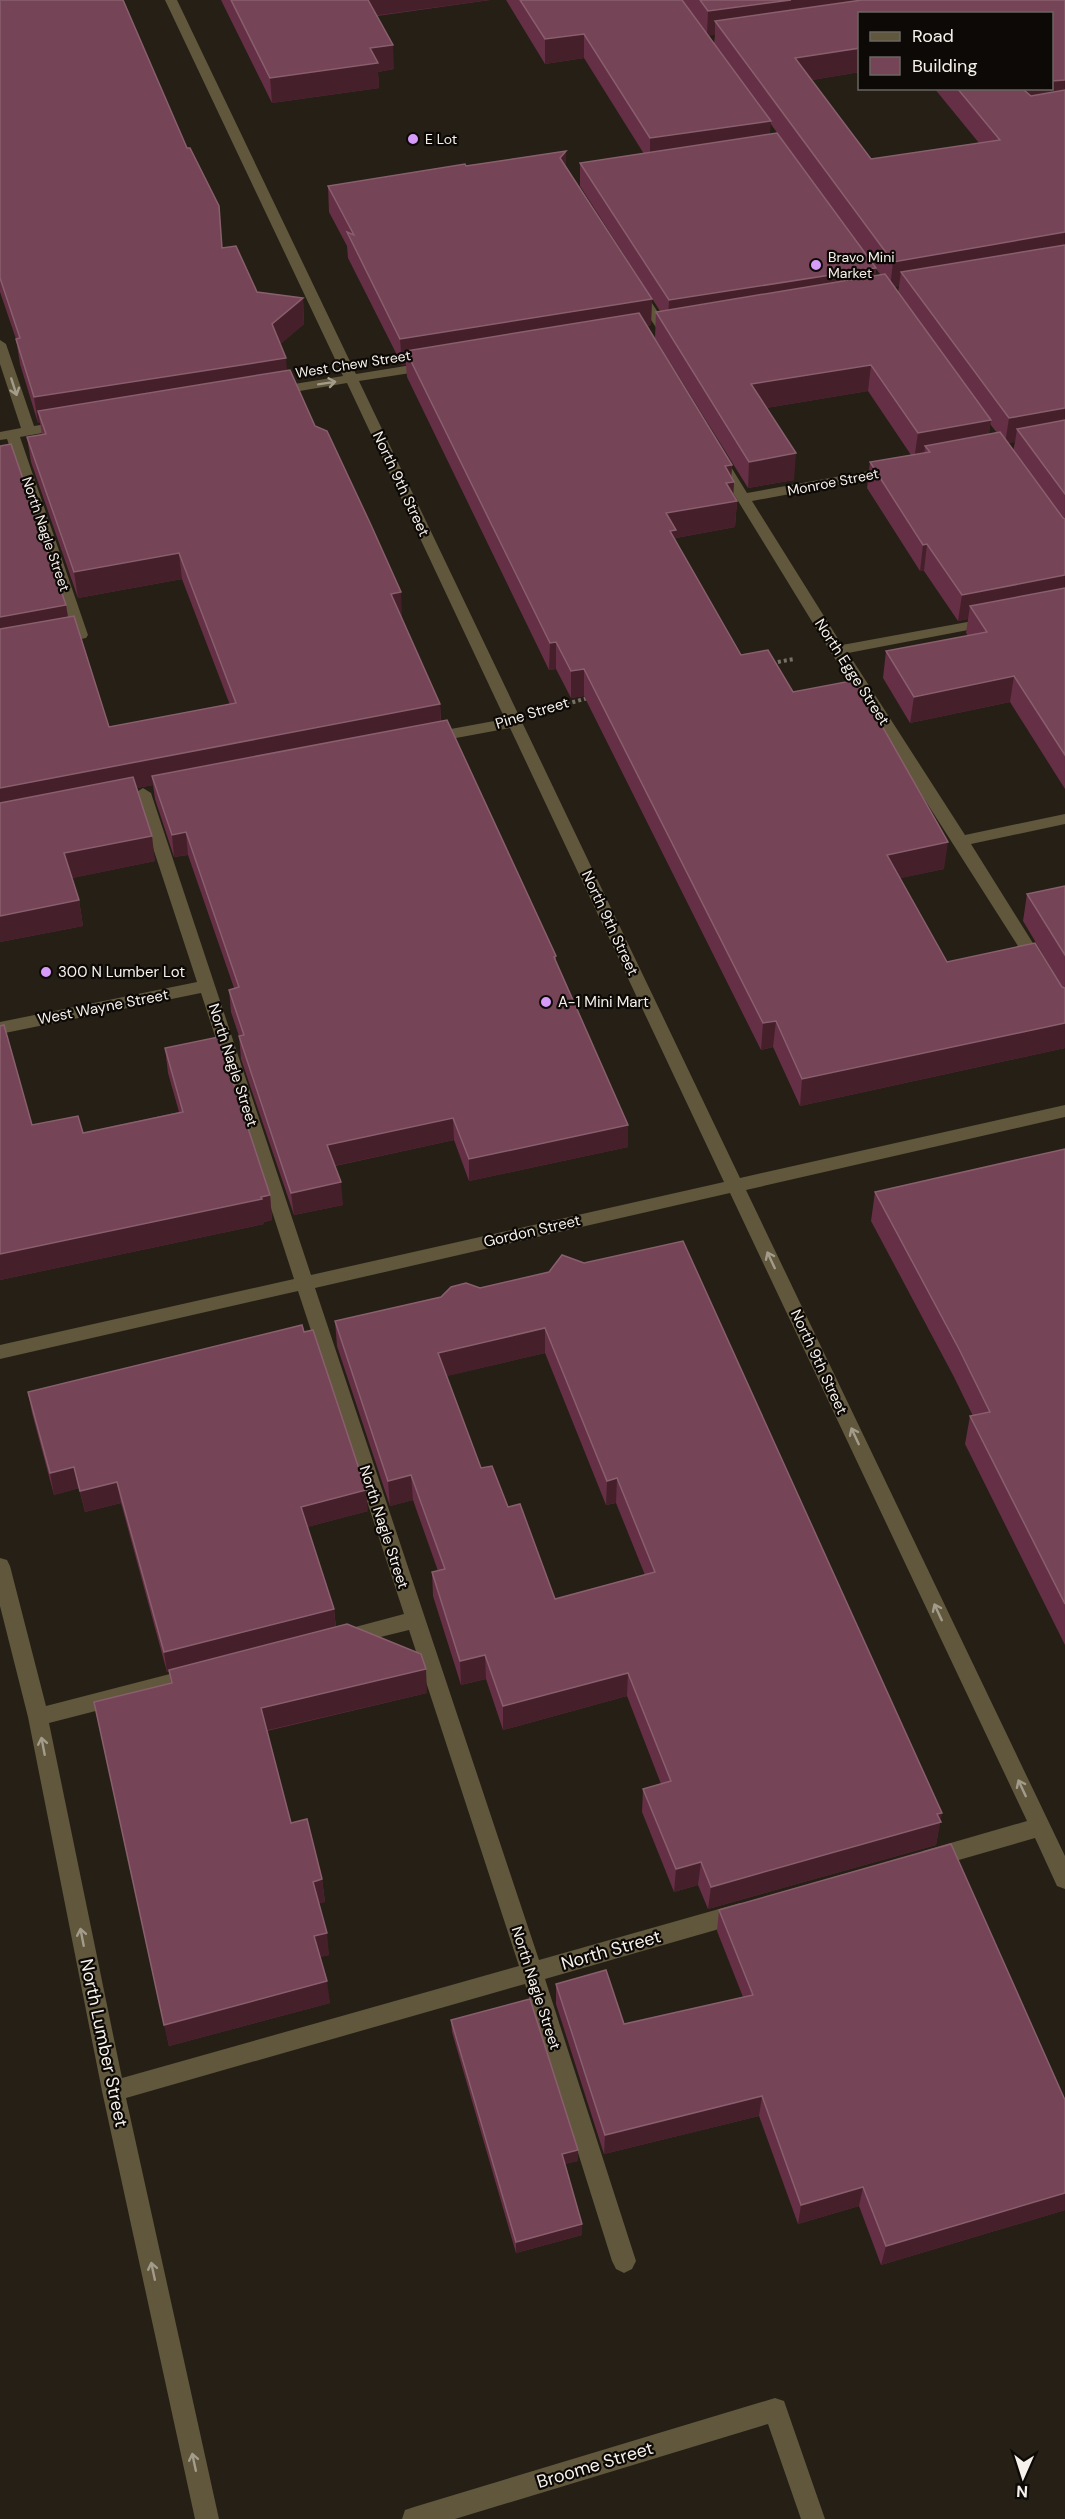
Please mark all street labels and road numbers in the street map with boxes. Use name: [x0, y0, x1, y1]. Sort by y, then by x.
street label: West Chew Street: [294, 346, 412, 382]
street label: North 9th Street: [368, 428, 434, 540]
street label: Monroe Street: [786, 464, 880, 500]
street label: North Nagle Street: [18, 474, 74, 594]
street label: North Egge Street: [810, 615, 894, 729]
street label: Pine Street: [493, 692, 571, 734]
street label: North 9th Street: [577, 867, 643, 979]
street label: West Wayne Street: [36, 984, 170, 1030]
street label: North Nagle Street: [204, 1001, 262, 1129]
street label: Gordon Street: [482, 1210, 583, 1252]
street label: North 9th Street: [786, 1306, 852, 1418]
street label: North Nagle Street: [355, 1463, 413, 1591]
street label: North Nagle Street: [507, 1924, 565, 2052]
street label: North Street: [558, 1924, 664, 1976]
street label: North Lumber Street: [74, 1956, 134, 2130]
street label: Broome Street: [534, 2436, 656, 2494]

